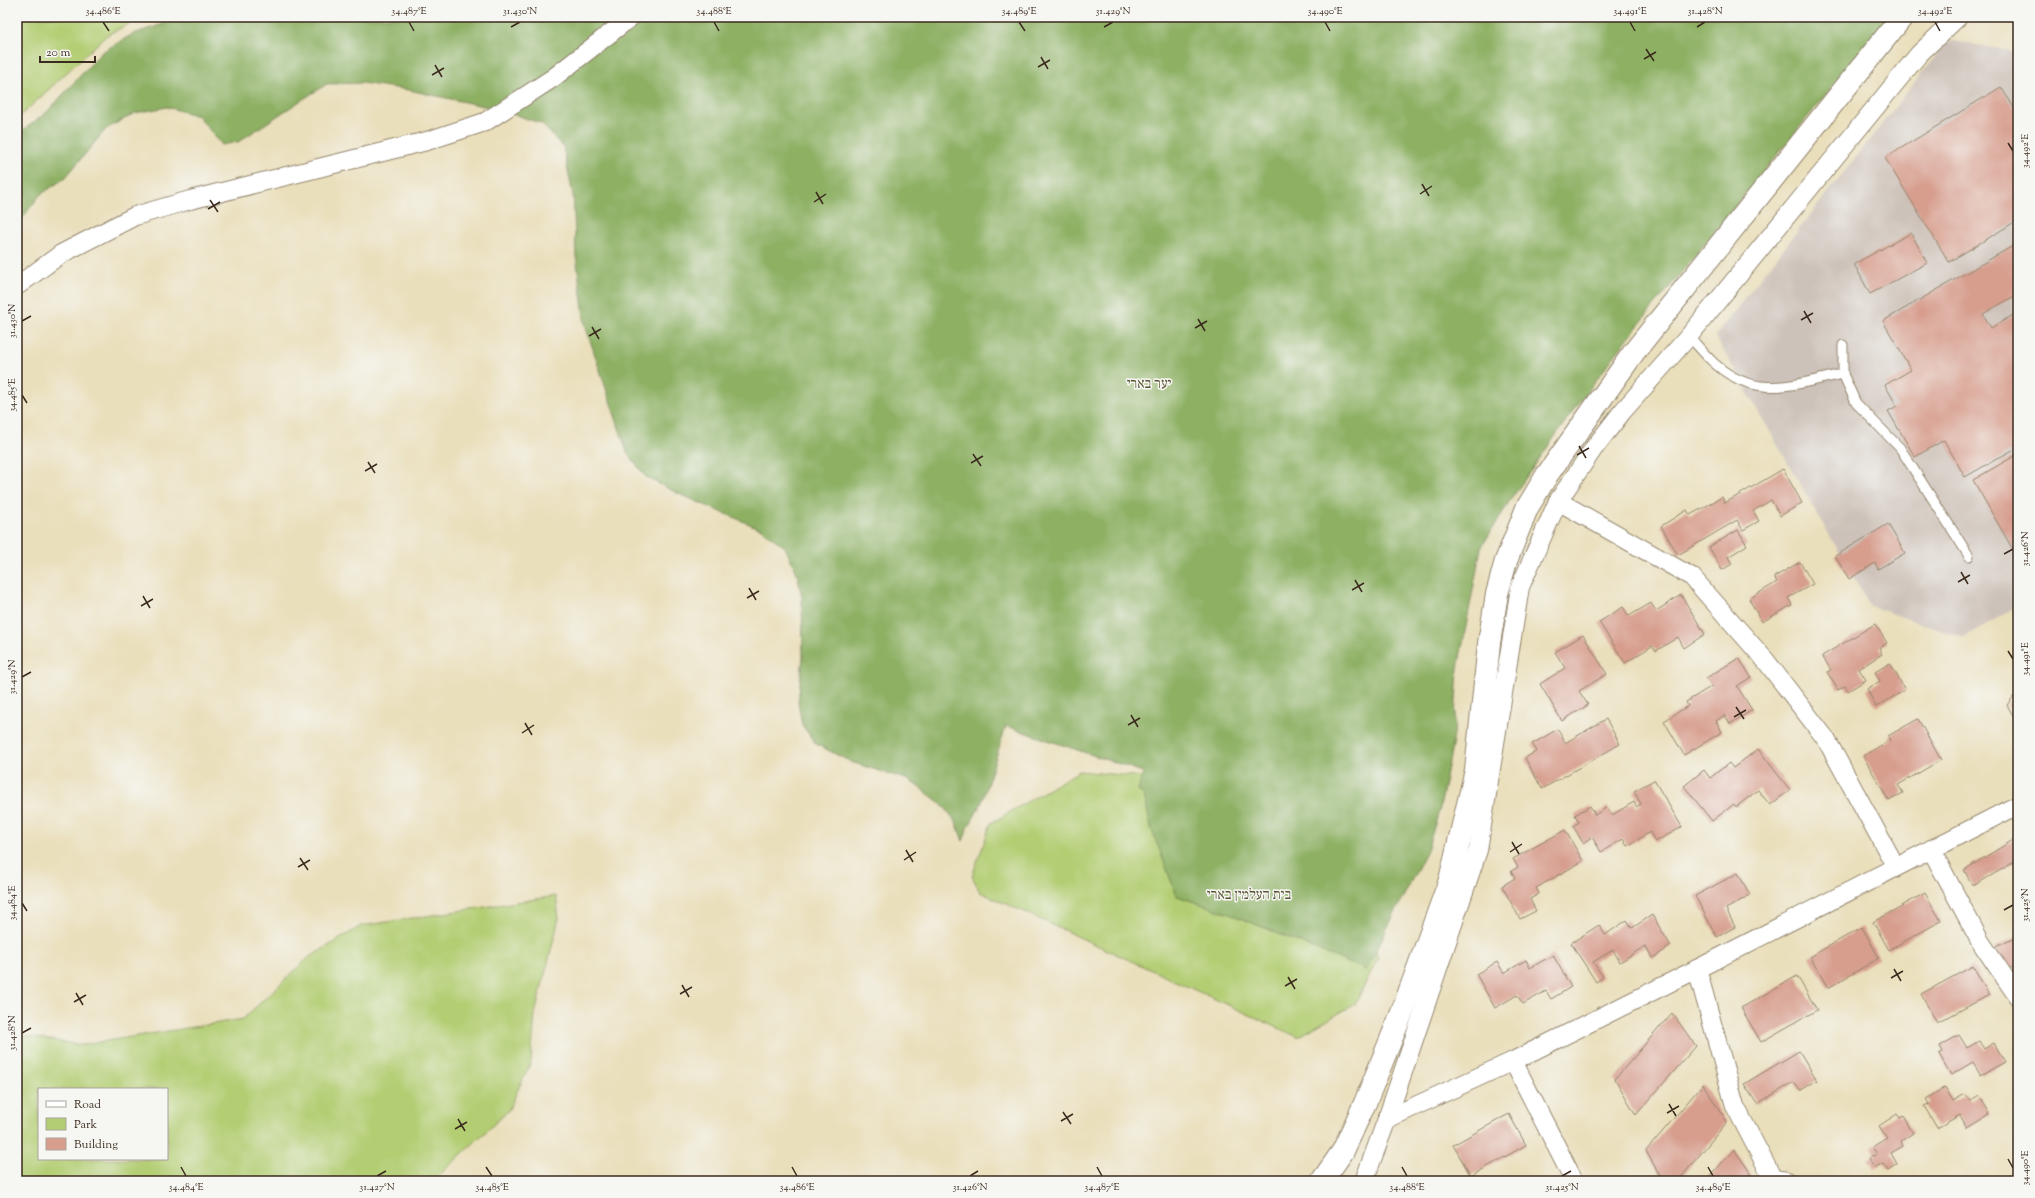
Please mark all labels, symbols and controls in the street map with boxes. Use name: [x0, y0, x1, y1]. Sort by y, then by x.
text: 34.486°E: [85, 4, 121, 19]
text: 34.487°E: [391, 4, 427, 19]
text: 31.430°N: [503, 4, 537, 19]
text: 34.488°E: [696, 4, 732, 19]
text: 34.489°E: [1002, 4, 1036, 19]
text: 31.429°N: [1096, 4, 1130, 19]
text: 34.490°E: [1307, 4, 1343, 19]
text: 34.491°E: [1613, 4, 1647, 19]
text: 31.428°N: [1687, 4, 1723, 19]
text: 34.492°E: [1918, 4, 1952, 19]
scale bar: [40, 38, 95, 64]
text: 20 m: [46, 44, 71, 62]
text: 34.492°E: [2018, 134, 2033, 168]
text: 31.430°N: [5, 304, 20, 338]
park label: יער בארי: [1127, 375, 1172, 395]
text: 34.485°E: [5, 378, 20, 412]
text: 31.426°N: [2018, 531, 2033, 567]
text: 34.491°E: [2018, 642, 2033, 676]
text: 31.429°N: [5, 660, 20, 694]
text: 34.484°E: [5, 885, 20, 921]
park label: בית העלמין בארי: [1207, 886, 1291, 906]
text: 31.425°N: [2018, 888, 2033, 922]
text: 31.428°N: [5, 1015, 20, 1051]
legend: [38, 1088, 168, 1160]
text: Road: [74, 1096, 101, 1114]
text: Park: [74, 1116, 97, 1134]
text: Building: [74, 1136, 118, 1154]
text: 34.490°E: [2018, 1150, 2033, 1186]
text: 34.484°E: [168, 1180, 204, 1195]
text: 31.427°N: [359, 1180, 395, 1195]
text: 34.485°E: [475, 1180, 509, 1195]
text: 34.486°E: [779, 1180, 815, 1195]
text: 31.426°N: [952, 1180, 988, 1195]
text: 34.487°E: [1084, 1180, 1120, 1195]
text: 34.488°E: [1389, 1180, 1425, 1195]
text: 31.425°N: [1545, 1180, 1579, 1195]
text: 34.489°E: [1696, 1180, 1730, 1195]

